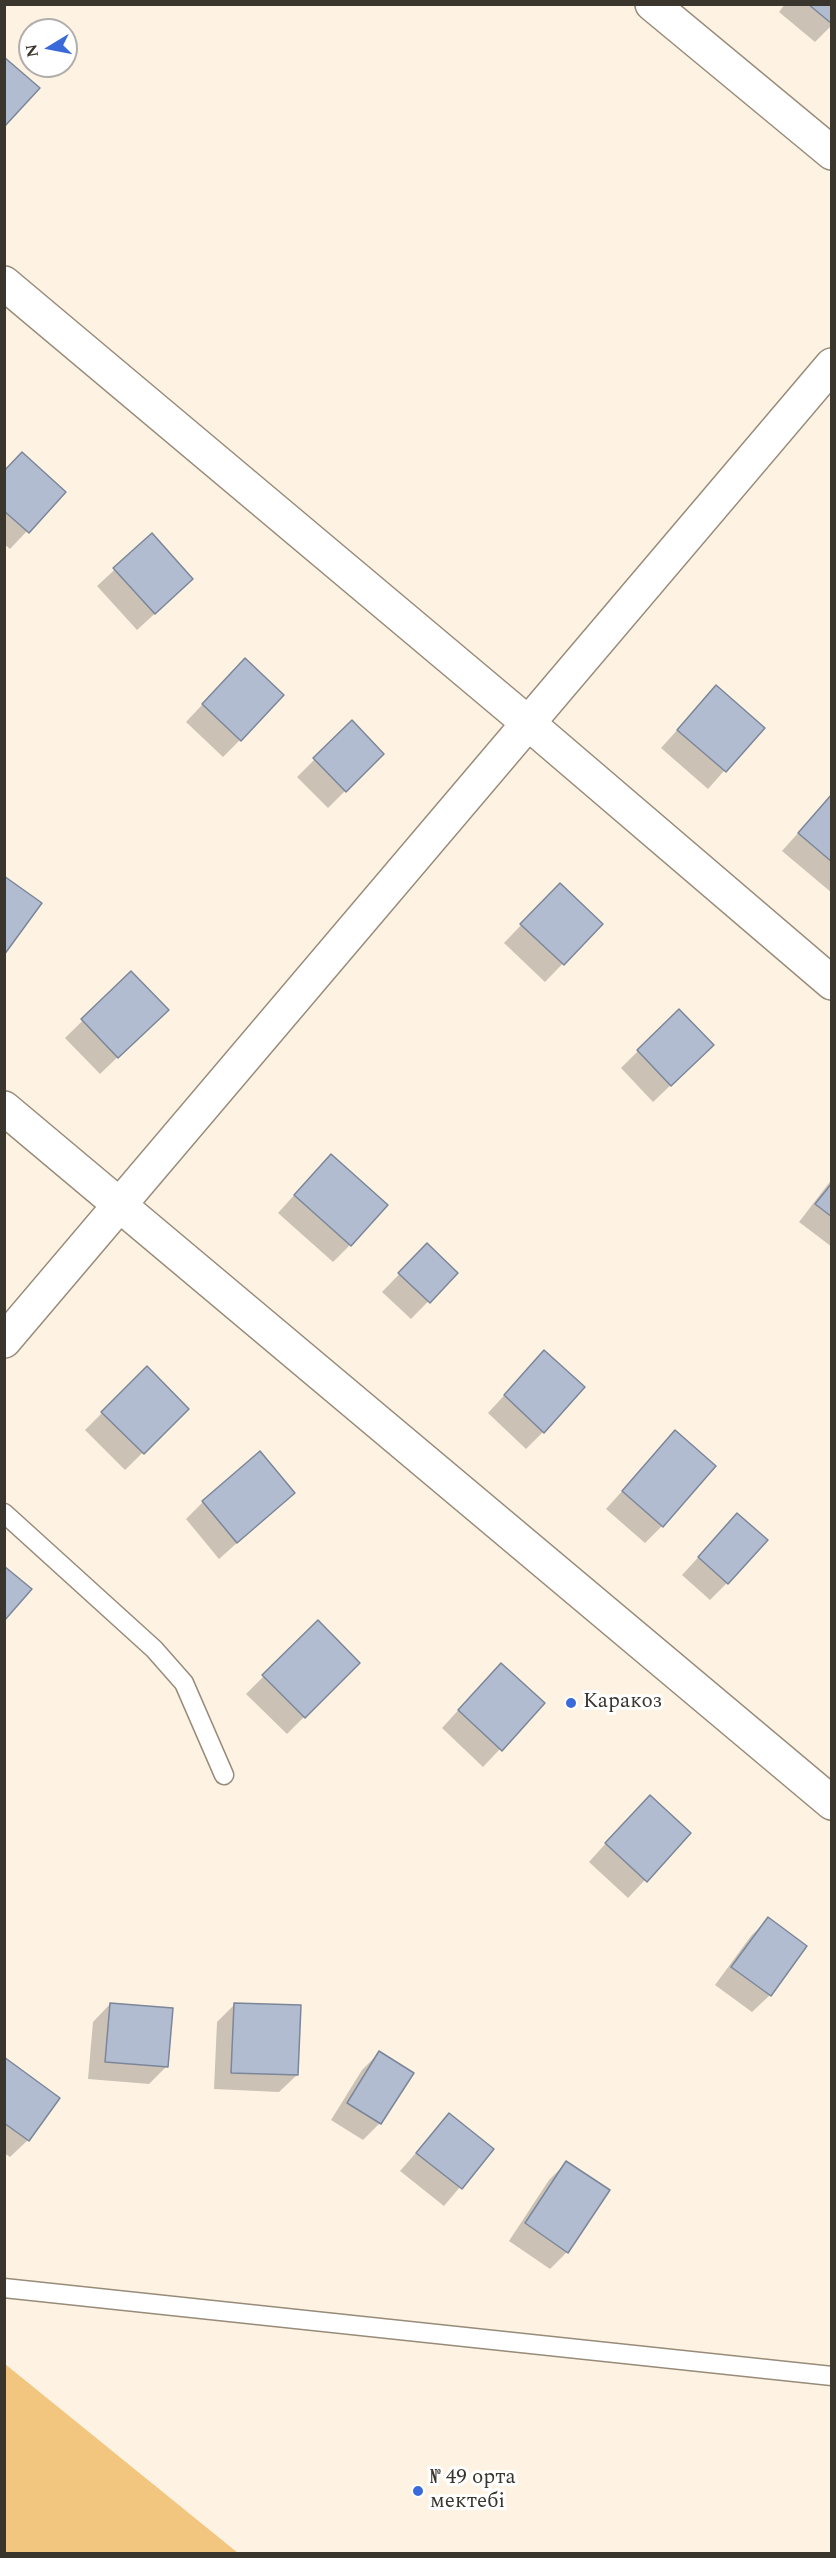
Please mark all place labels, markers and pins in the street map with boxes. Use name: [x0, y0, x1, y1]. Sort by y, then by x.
place label: Каракоз: [583, 1690, 662, 1716]
marker: Каракоз: [564, 1696, 578, 1710]
place label: № 49 орта мектебі: [430, 2466, 516, 2516]
marker: № 49 орта мектебі: [411, 2484, 425, 2498]

